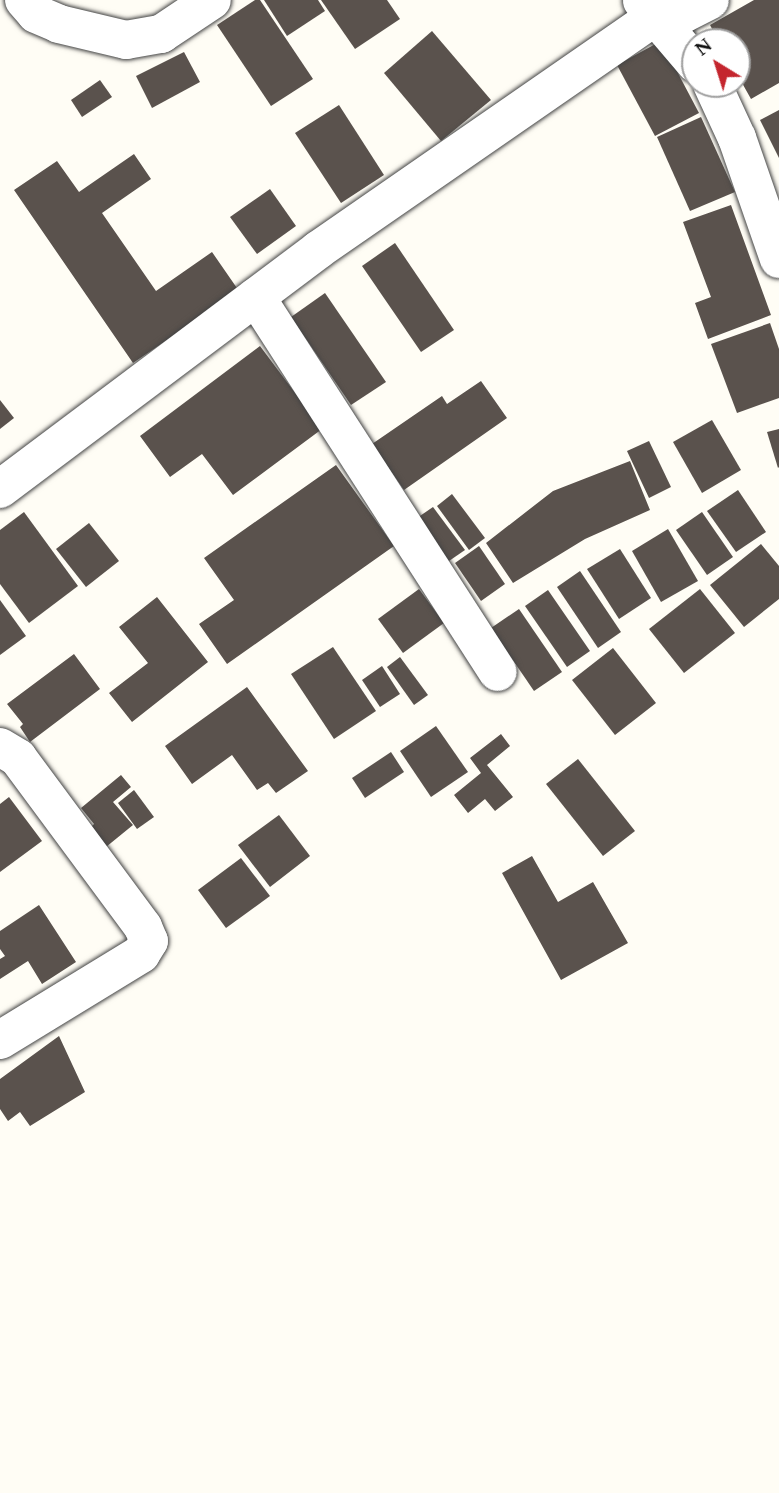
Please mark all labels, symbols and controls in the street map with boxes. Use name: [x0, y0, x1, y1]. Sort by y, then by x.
north arrow: [681, 28, 751, 98]
text: N: [689, 31, 719, 64]

